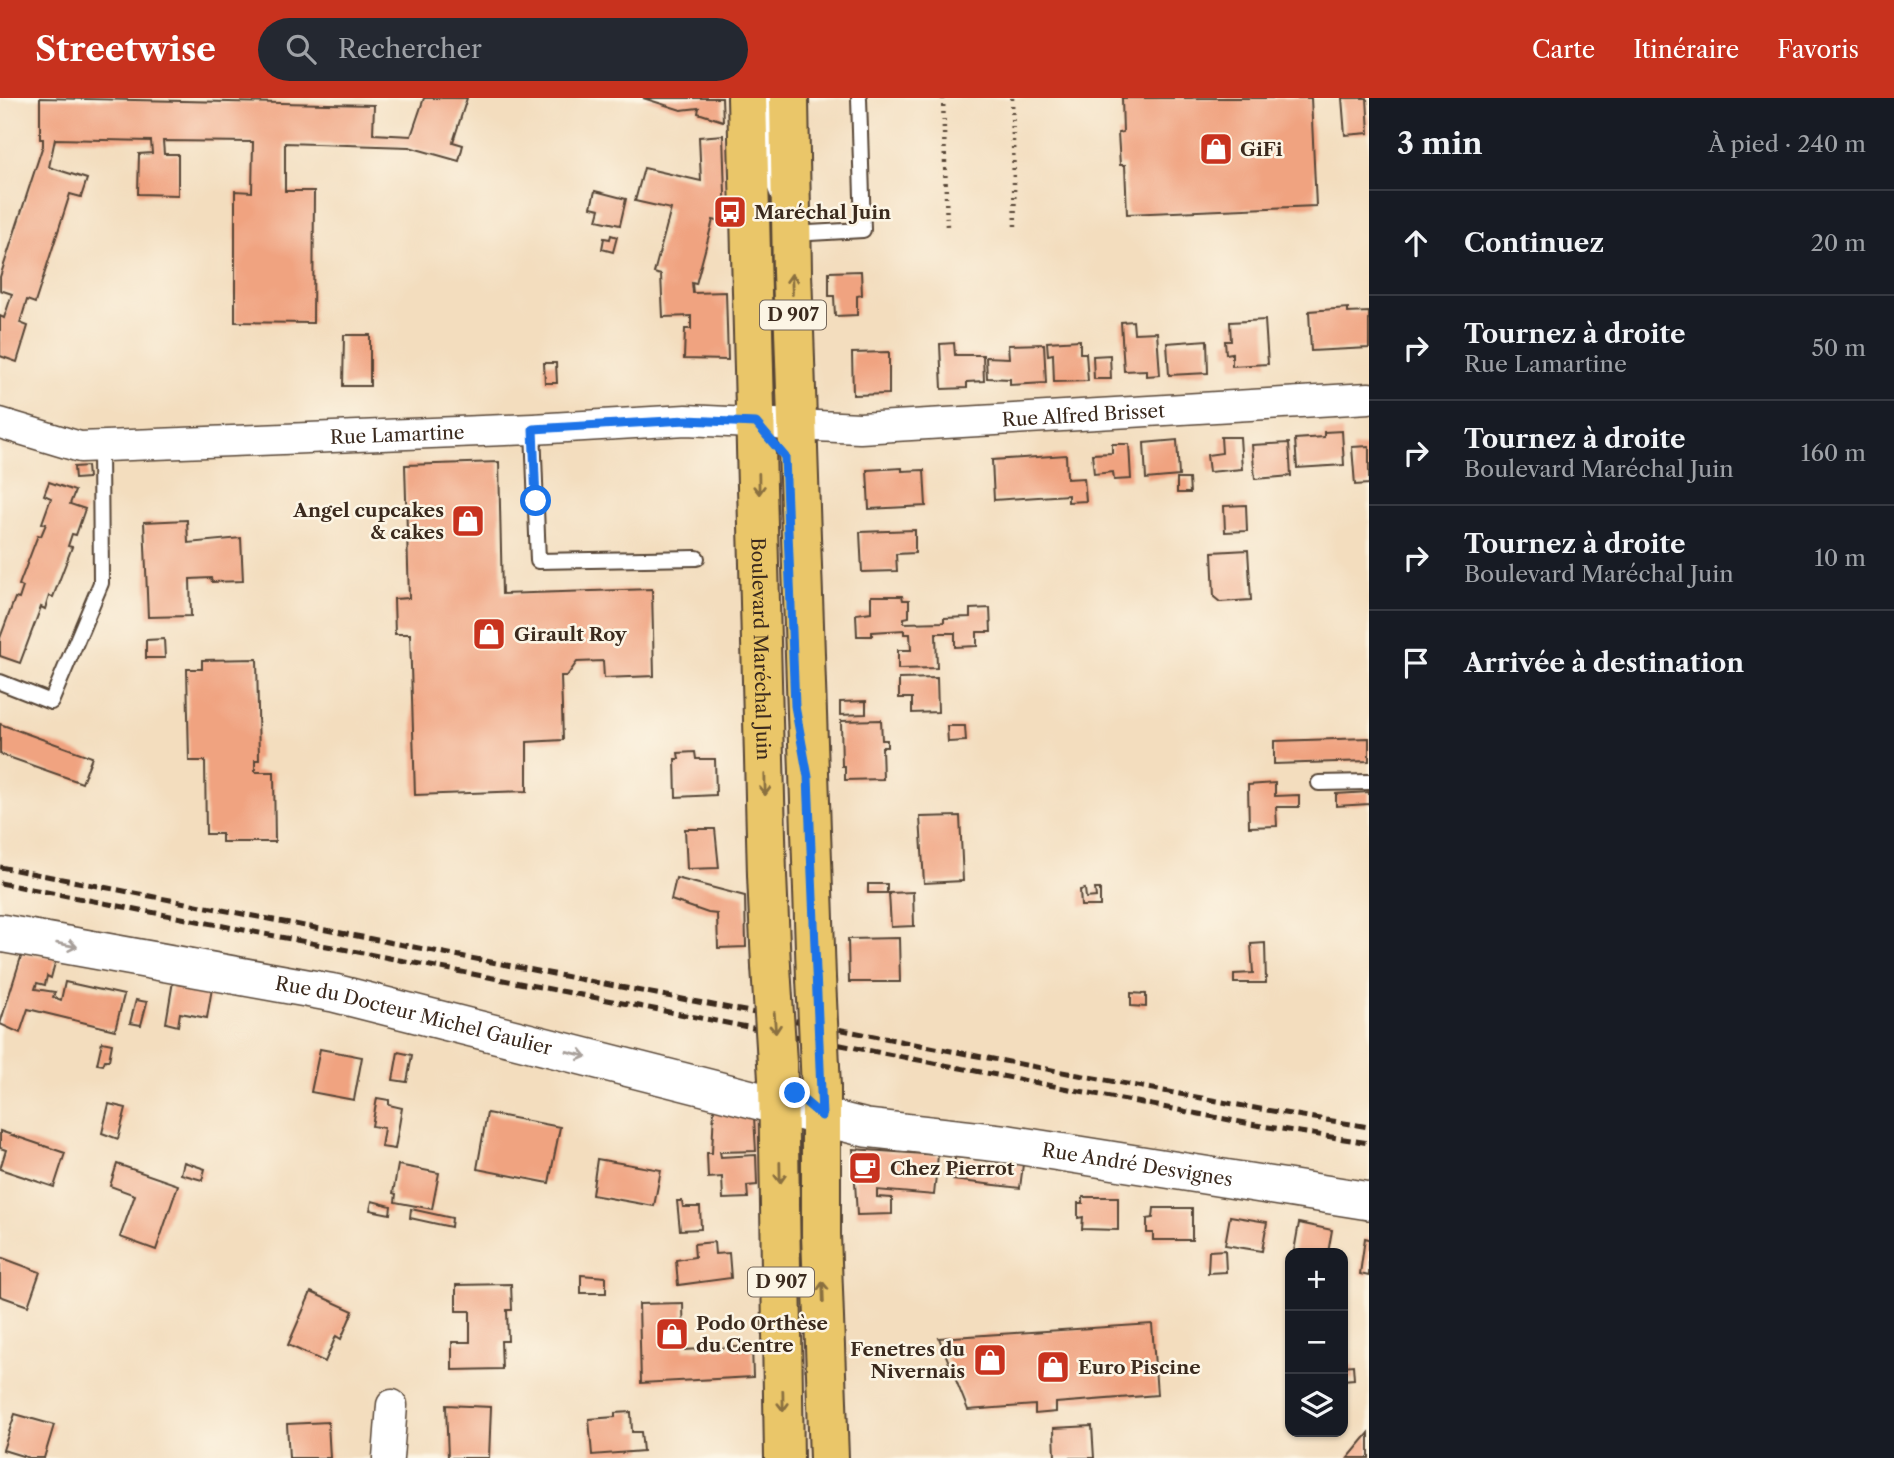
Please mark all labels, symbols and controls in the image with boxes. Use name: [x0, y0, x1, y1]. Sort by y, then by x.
search box: [258, 18, 748, 81]
text: Streetwise: [35, 29, 216, 70]
icon: search: [282, 30, 320, 68]
text: Rechercher: [338, 33, 482, 65]
text: Carte: [1532, 35, 1595, 64]
text: Itinéraire: [1633, 35, 1739, 64]
text: Favoris: [1777, 35, 1859, 64]
text: 3 min: [1397, 125, 1483, 162]
shop icon: GiFi: [1197, 130, 1235, 168]
text: À pied · 240 m: [1708, 130, 1866, 158]
place label: GiFi: [1240, 138, 1283, 161]
bus stop icon: Maréchal Juin: [711, 193, 749, 231]
place label: Maréchal Juin: [754, 201, 891, 224]
icon: ahead: [1397, 224, 1435, 262]
text: Continuez: [1464, 227, 1604, 259]
text: 20 m: [1811, 229, 1866, 257]
one-way arrow: [785, 272, 799, 295]
road number: D 907: [760, 300, 826, 330]
text: Tournez à droite: [1464, 318, 1686, 350]
icon: right: [1397, 329, 1435, 367]
text: 50 m: [1811, 334, 1866, 362]
text: Rue Lamartine: [1464, 350, 1627, 378]
street label: Rue Alfred Brisset: [1001, 399, 1166, 431]
street label: Rue Lamartine: [330, 420, 465, 449]
text: Tournez à droite: [1464, 423, 1686, 455]
icon: right: [1397, 434, 1435, 472]
text: 160 m: [1801, 439, 1866, 467]
text: Boulevard Maréchal Juin: [1464, 455, 1734, 483]
one-way arrow: [752, 472, 765, 495]
route start: [520, 485, 551, 516]
place label: Angel cupcakes & cakes: [292, 499, 444, 544]
shop icon: Angel cupcakes & cakes: [449, 502, 487, 540]
text: Tournez à droite: [1464, 528, 1686, 560]
street label: Boulevard Maréchal Juin: [747, 537, 776, 761]
icon: right: [1397, 539, 1435, 577]
text: 10 m: [1814, 544, 1866, 572]
text: Boulevard Maréchal Juin: [1464, 560, 1734, 588]
shop icon: Girault Roy: [470, 615, 508, 653]
place label: Girault Roy: [514, 623, 628, 646]
icon: arrive: [1397, 644, 1435, 682]
text: Arrivée à destination: [1464, 647, 1744, 679]
one-way arrow: [758, 773, 772, 796]
one-way arrow: [55, 939, 78, 952]
street label: Rue du Docteur Michel Gaulier: [274, 971, 555, 1059]
one-way arrow: [769, 1011, 782, 1033]
one-way arrow: [565, 1048, 588, 1061]
route end: [779, 1077, 810, 1108]
street label: Rue André Desvignes: [1040, 1138, 1234, 1191]
cafe icon: Chez Pierrot: [846, 1149, 884, 1187]
place label: Chez Pierrot: [890, 1157, 1015, 1180]
one-way arrow: [773, 1162, 787, 1185]
map controls: [1285, 1248, 1348, 1437]
button: +: [1285, 1248, 1348, 1311]
road number: D 907: [748, 1268, 814, 1296]
one-way arrow: [817, 1281, 830, 1304]
button: −: [1285, 1311, 1348, 1374]
place label: Podo Orthèse du Centre: [696, 1312, 828, 1357]
shop icon: Podo Orthèse du Centre: [653, 1315, 691, 1353]
place label: Fenetres du Nivernais: [850, 1338, 965, 1383]
shop icon: Fenetres du Nivernais: [971, 1341, 1009, 1379]
shop icon: Euro Piscine: [1034, 1348, 1072, 1386]
place label: Euro Piscine: [1078, 1356, 1201, 1379]
button: layers: [1285, 1374, 1348, 1437]
one-way arrow: [776, 1389, 790, 1412]

